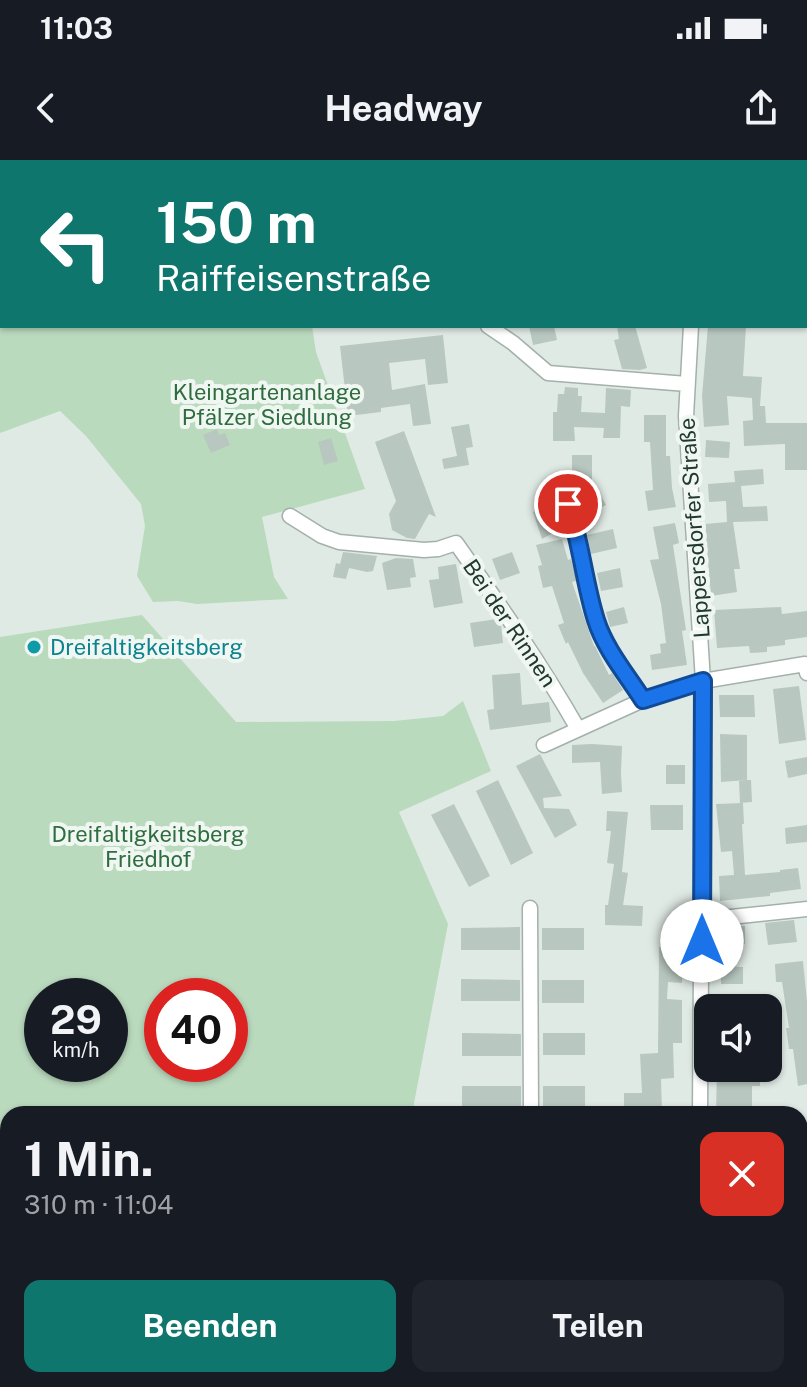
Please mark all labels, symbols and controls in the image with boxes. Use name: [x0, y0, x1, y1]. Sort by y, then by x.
text: 11:03: [40, 10, 113, 46]
icon: back: [24, 86, 68, 130]
icon: share: [739, 86, 783, 130]
text: Headway: [325, 87, 482, 129]
text: 150 m: [156, 190, 317, 256]
icon: left: [24, 192, 128, 296]
text: Raiffeisenstraße: [156, 257, 431, 299]
park label: Kleingartenanlage Pfälzer Siedlung: [173, 379, 361, 430]
street label: Lappersdorfer Straße: [673, 417, 715, 639]
pin: [534, 470, 602, 538]
icon: arrive: [546, 482, 590, 526]
street label: Bei der Rinnen: [458, 554, 562, 692]
place label: Dreifaltigkeitsberg: [50, 634, 243, 660]
marker: Dreifaltigkeitsberg: [25, 638, 43, 656]
park label: Dreifaltigkeitsberg Friedhof: [52, 821, 244, 872]
position arrow: [660, 899, 744, 983]
speed limit sign: 40: [144, 978, 248, 1082]
map controls: [694, 994, 782, 1082]
button: sound: [694, 994, 782, 1082]
text: 29: [50, 996, 102, 1043]
text: km/h: [52, 1038, 100, 1062]
text: 1 Min.: [24, 1130, 154, 1187]
button: close: [700, 1132, 784, 1216]
text: 310 m · 11:04: [24, 1189, 173, 1220]
button: Beenden: [24, 1280, 396, 1372]
button: Teilen: [412, 1280, 784, 1372]

